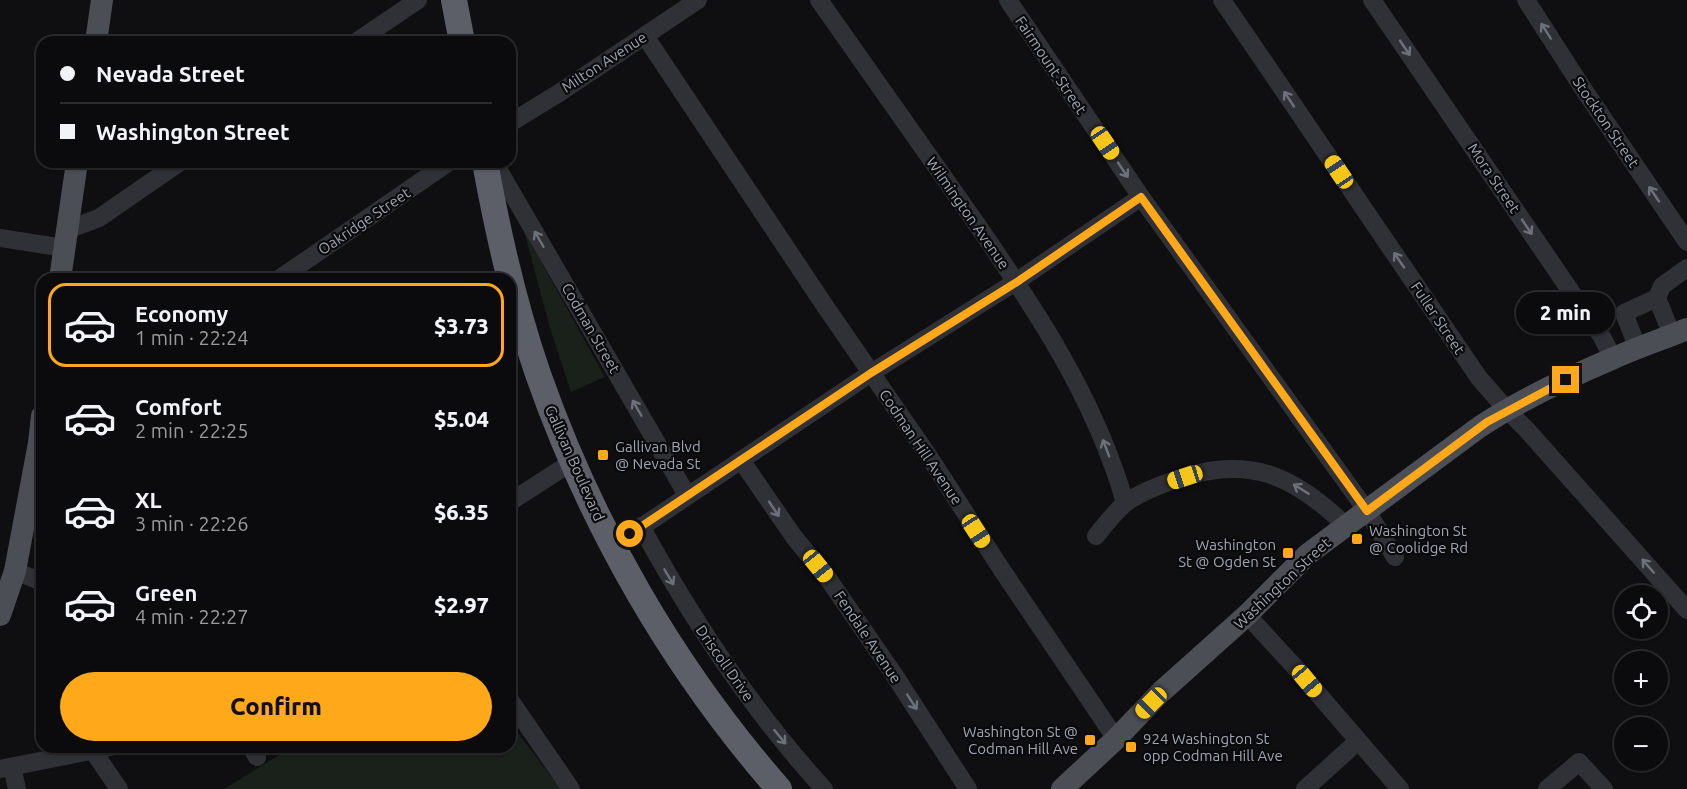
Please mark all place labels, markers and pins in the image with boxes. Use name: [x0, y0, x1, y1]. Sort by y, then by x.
place label: Gallivan Blvd @ Nevada St: [615, 438, 701, 472]
marker: Gallivan Blvd @ Nevada St: [596, 448, 610, 462]
place label: Washington St @ Coolidge Rd: [1369, 522, 1468, 556]
marker: Washington St @ Coolidge Rd: [1350, 532, 1364, 546]
place label: Washington St @ Ogden St: [1178, 536, 1276, 570]
marker: Washington St @ Ogden St: [1281, 546, 1295, 560]
place label: Washington St @ Codman Hill Ave: [963, 723, 1078, 757]
place label: 924 Washington St opp Codman Hill Ave: [1143, 730, 1283, 764]
marker: Washington St @ Codman Hill Ave: [1083, 733, 1097, 747]
marker: 924 Washington St opp Codman Hill Ave: [1124, 740, 1138, 754]

